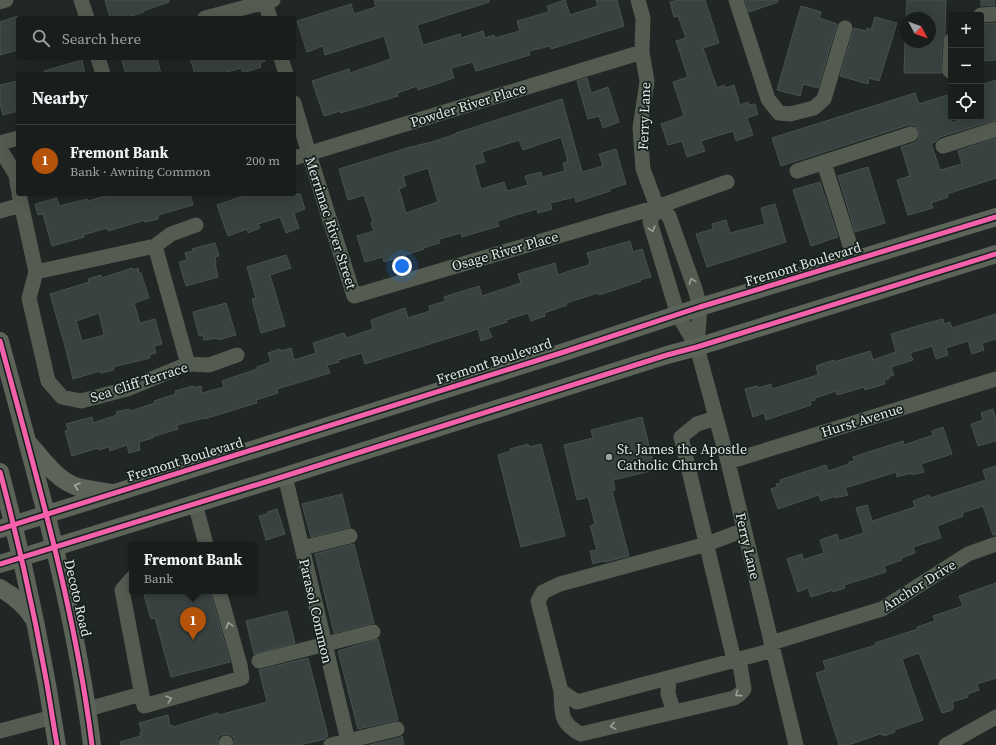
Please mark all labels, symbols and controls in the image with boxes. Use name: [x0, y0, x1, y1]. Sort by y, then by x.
north arrow: [900, 12, 936, 48]
map controls: [948, 12, 984, 120]
button: +: [948, 12, 984, 48]
search box: [16, 16, 296, 60]
icon: search: [30, 27, 52, 49]
text: Search here: [62, 28, 141, 49]
button: −: [948, 48, 984, 84]
street label: Powder River Place: [408, 78, 528, 132]
street label: Ferry Lane: [633, 82, 655, 150]
button: locate: [948, 84, 984, 120]
text: Nearby: [32, 86, 88, 110]
text: Fremont Bank: [70, 142, 168, 163]
text: 1: [41, 152, 49, 169]
text: 200 m: [246, 152, 280, 169]
street label: Merrimac River Street: [300, 154, 362, 292]
text: Bank · Awning Common: [70, 163, 211, 180]
one-way arrow: [647, 225, 656, 232]
street label: Osage River Place: [449, 226, 561, 276]
street label: Fremont Boulevard: [742, 237, 864, 291]
your location: [392, 256, 412, 276]
one-way arrow: [689, 278, 697, 285]
street label: Fremont Boulevard: [434, 333, 554, 389]
street label: Sea Cliff Terrace: [88, 357, 190, 407]
street label: Hurst Avenue: [819, 398, 905, 442]
street label: Fremont Boulevard: [124, 432, 246, 486]
place label: St. James the Apostle Catholic Church: [617, 439, 747, 475]
marker: St. James the Apostle Catholic Church: [604, 452, 614, 462]
one-way arrow: [73, 482, 80, 490]
street label: Ferry Lane: [731, 511, 765, 581]
popup: [129, 542, 257, 594]
text: Fremont Bank: [144, 549, 242, 570]
street label: Anchor Drive: [878, 554, 960, 616]
street label: Decoto Road: [59, 557, 97, 639]
street label: Parasol Common: [294, 557, 338, 666]
text: Bank: [144, 570, 173, 587]
pin: 1: [180, 607, 206, 640]
one-way arrow: [225, 622, 234, 629]
one-way arrow: [735, 689, 742, 696]
one-way arrow: [166, 695, 173, 704]
one-way arrow: [610, 722, 616, 730]

